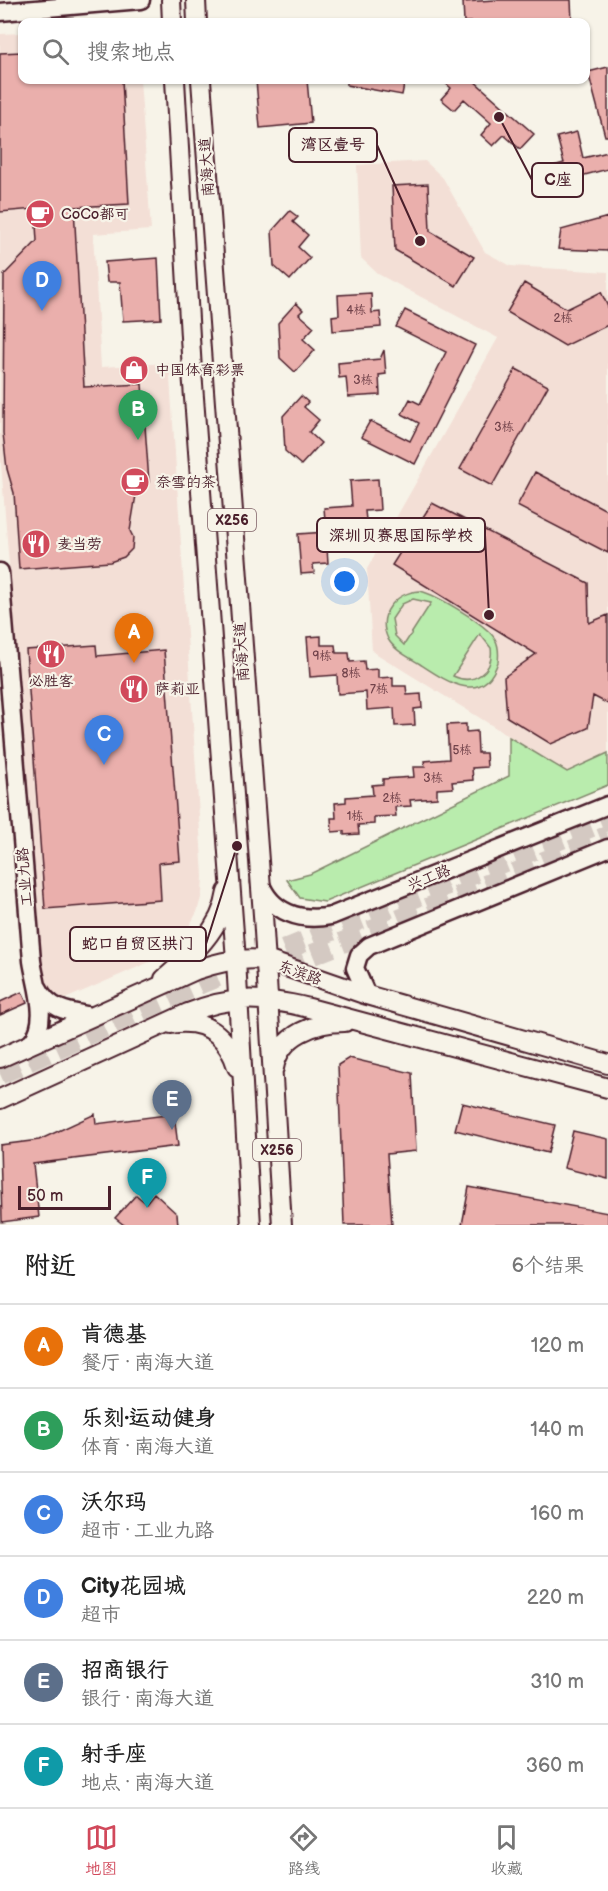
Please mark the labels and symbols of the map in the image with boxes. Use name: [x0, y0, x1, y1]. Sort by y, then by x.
callout: 湾区壹号: [289, 128, 377, 162]
street label: 南海大道: [195, 136, 219, 198]
text: 湾区壹号: [301, 136, 365, 155]
callout: C座: [532, 163, 583, 197]
text: C座: [544, 171, 572, 190]
cafe icon: CoCo都可: [24, 198, 56, 230]
place label: CoCo都可: [61, 205, 129, 224]
pin: D: [22, 262, 62, 311]
house number: 4栋: [346, 303, 366, 318]
house number: 2栋: [553, 311, 573, 326]
shop icon: 中国体育彩票: [118, 354, 150, 386]
place label: 中国体育彩票: [155, 361, 245, 380]
house number: 3栋: [353, 373, 373, 388]
pin: B: [118, 390, 158, 440]
house number: 3栋: [494, 420, 514, 435]
cafe icon: 奈雪的茶: [119, 466, 151, 498]
place label: 奈雪的茶: [156, 473, 216, 492]
road number: X256: [208, 509, 256, 531]
callout: 深圳贝赛思国际学校: [317, 518, 485, 552]
text: 深圳贝赛思国际学校: [329, 527, 473, 546]
restaurant icon: 麦当劳: [20, 528, 52, 560]
place label: 麦当劳: [57, 535, 102, 554]
your location: [330, 567, 359, 596]
pin: A: [114, 614, 154, 663]
street label: 南海大道: [230, 621, 254, 683]
restaurant icon: 必胜客: [35, 638, 67, 670]
house number: 9栋: [313, 649, 331, 664]
house number: 8栋: [342, 666, 361, 681]
place label: 必胜客: [28, 672, 74, 691]
restaurant icon: 萨莉亚: [118, 673, 150, 705]
place label: 萨莉亚: [155, 680, 200, 699]
house number: 7栋: [370, 682, 388, 697]
pin: C: [84, 716, 124, 765]
house number: 5栋: [453, 743, 471, 758]
house number: 3栋: [423, 771, 443, 786]
house number: 2栋: [382, 791, 402, 806]
house number: 1栋: [347, 809, 363, 824]
street label: 工业九路: [13, 846, 37, 908]
street label: 兴工路: [405, 861, 453, 895]
callout: 蛇口自贸区拱门: [70, 927, 206, 961]
text: 蛇口自贸区拱门: [82, 935, 194, 954]
street label: 东滨路: [276, 956, 324, 990]
pin: E: [152, 1080, 192, 1130]
road number: X256: [253, 1139, 301, 1161]
pin: F: [128, 1158, 166, 1208]
scale bar: [18, 1183, 111, 1210]

